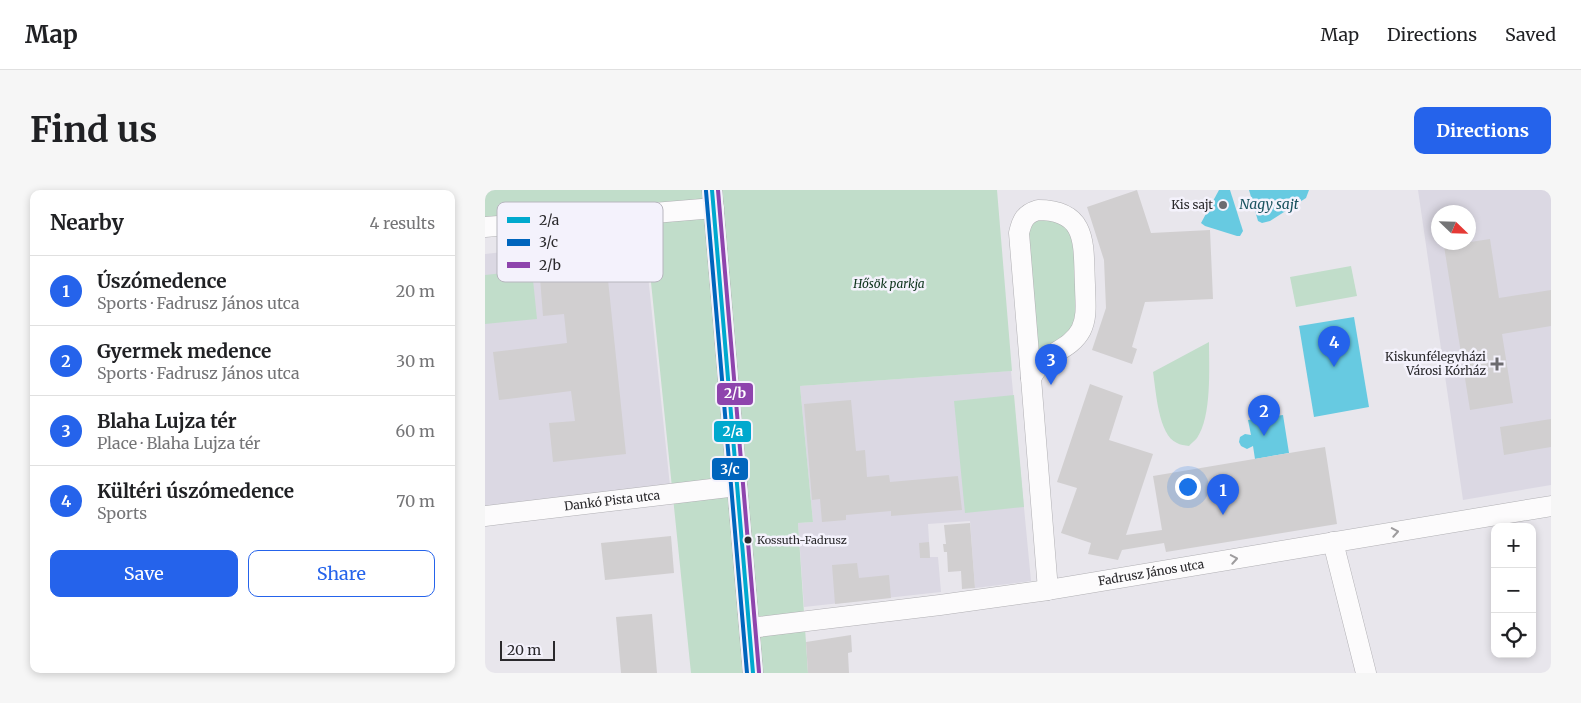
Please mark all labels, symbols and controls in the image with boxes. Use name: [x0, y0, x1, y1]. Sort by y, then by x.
text: Map: [25, 19, 78, 50]
text: Map: [1321, 23, 1359, 46]
text: Directions: [1387, 23, 1477, 46]
text: Saved: [1505, 23, 1556, 46]
button: Directions: [1414, 107, 1551, 154]
text: Find us: [30, 108, 157, 152]
water label: Nagy sajt: [1239, 195, 1299, 213]
place label: Kis sajt: [1171, 197, 1213, 212]
marker: Kis sajt: [1217, 199, 1229, 211]
legend: [497, 202, 663, 282]
north arrow: [1431, 205, 1476, 250]
text: Nearby: [50, 209, 124, 236]
text: 2/a: [539, 211, 560, 229]
text: 4 results: [369, 213, 435, 233]
text: 3/c: [539, 233, 558, 251]
text: 2/b: [539, 256, 561, 274]
text: Úszómedence: [97, 269, 227, 293]
park label: Hősök parkja: [852, 276, 925, 291]
text: 1: [62, 281, 70, 301]
text: 20 m: [396, 281, 435, 301]
text: Sports · Fadrusz János utca: [97, 293, 299, 313]
pin: 4: [1318, 326, 1350, 367]
text: Gyermek medence: [97, 339, 271, 363]
pin: 3: [1035, 344, 1067, 385]
place label: Kiskunfélegyházi Városi Kórház: [1385, 349, 1486, 378]
text: 2: [61, 351, 71, 371]
text: 30 m: [396, 351, 435, 371]
marker: Kiskunfélegyházi Városi Kórház: [1490, 357, 1504, 371]
text: Sports · Fadrusz János utca: [97, 363, 299, 383]
line badge: 2/b: [716, 382, 754, 406]
text: 2/b: [724, 384, 747, 402]
pin: 2: [1248, 395, 1280, 436]
text: Blaha Lujza tér: [97, 409, 237, 433]
line badge: 2/a: [713, 420, 752, 443]
text: 3: [61, 421, 71, 441]
text: 60 m: [395, 421, 435, 441]
text: 2/a: [723, 422, 744, 440]
text: Place · Blaha Lujza tér: [97, 433, 261, 453]
line badge: 3/c: [711, 457, 749, 481]
text: 3/c: [720, 460, 740, 478]
your location: [1175, 474, 1201, 500]
pin: 1: [1207, 474, 1239, 515]
text: Kültéri úszómedence: [97, 479, 294, 503]
street label: Dankó Pista utca: [563, 487, 661, 514]
text: 4: [61, 491, 71, 511]
text: 70 m: [396, 491, 435, 511]
text: Sports: [97, 503, 147, 523]
map controls: [1491, 523, 1536, 658]
button: +: [1491, 523, 1536, 568]
one-way arrow: [1390, 527, 1399, 537]
place label: Kossuth-Fadrusz: [757, 533, 847, 547]
marker: Kossuth-Fadrusz: [743, 535, 753, 545]
button: Save: [50, 550, 238, 597]
button: Share: [248, 550, 435, 597]
one-way arrow: [1230, 554, 1239, 564]
street label: Fadrusz János utca: [1097, 556, 1206, 589]
button: −: [1491, 568, 1536, 613]
button: locate: [1491, 613, 1536, 658]
scale bar: [500, 638, 555, 661]
text: 20 m: [507, 641, 541, 659]

